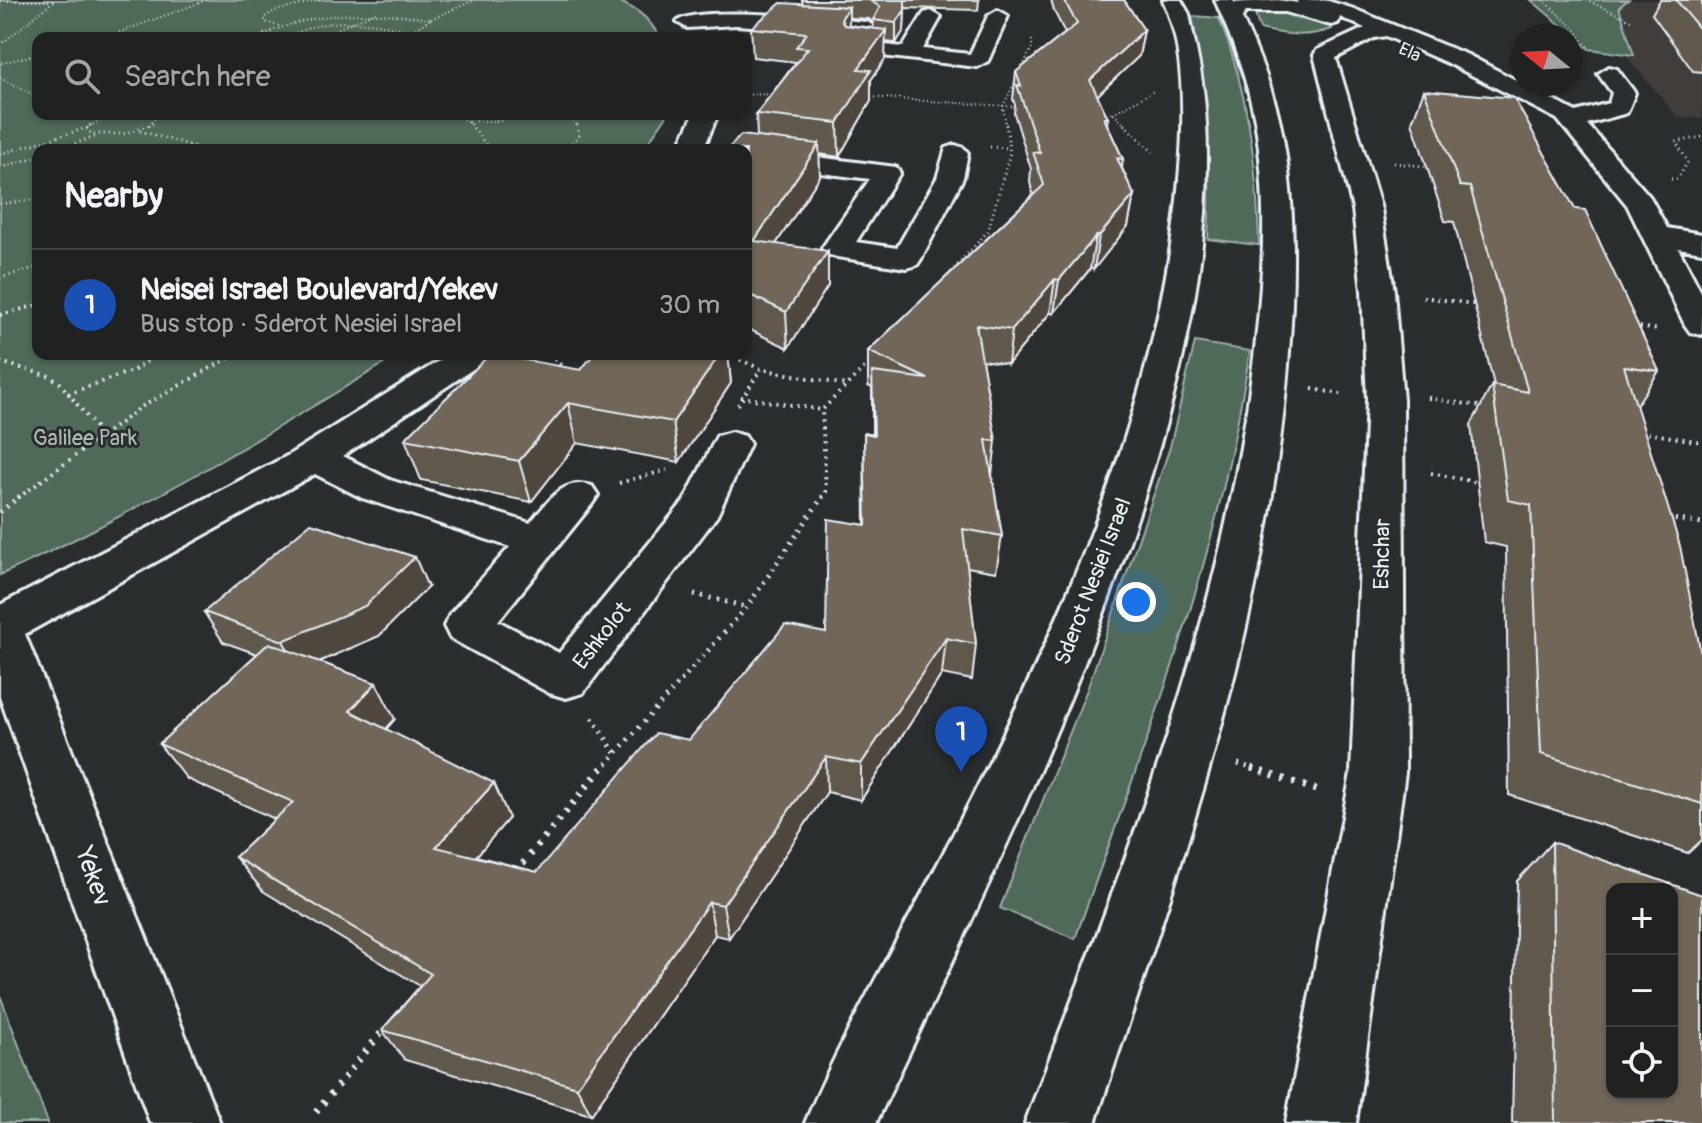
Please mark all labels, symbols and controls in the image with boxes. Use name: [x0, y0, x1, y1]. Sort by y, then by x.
north arrow: [1510, 24, 1582, 96]
search box: [32, 32, 752, 120]
street label: Ela: [1395, 37, 1425, 68]
icon: search: [60, 54, 104, 98]
text: Search here: [124, 58, 271, 95]
text: Nearby: [64, 175, 163, 218]
text: Neisei Israel Boulevard/Yekev: [140, 271, 498, 308]
text: 1: [85, 289, 95, 321]
text: 30 m: [659, 289, 720, 321]
text: Bus stop · Sderot Nesiei Israel: [140, 308, 462, 340]
park label: Galilee Park: [33, 424, 137, 452]
street label: Sderot Nesiei Israel: [1048, 494, 1138, 669]
street label: Eshchar: [1367, 518, 1397, 590]
your location: [1116, 582, 1156, 622]
street label: Eshkolot: [567, 596, 637, 675]
pin: 1: [935, 706, 987, 772]
street label: Yekev: [67, 842, 118, 910]
map controls: [1606, 883, 1678, 1099]
button: +: [1606, 883, 1678, 955]
button: −: [1606, 955, 1678, 1027]
button: locate: [1606, 1027, 1678, 1099]

